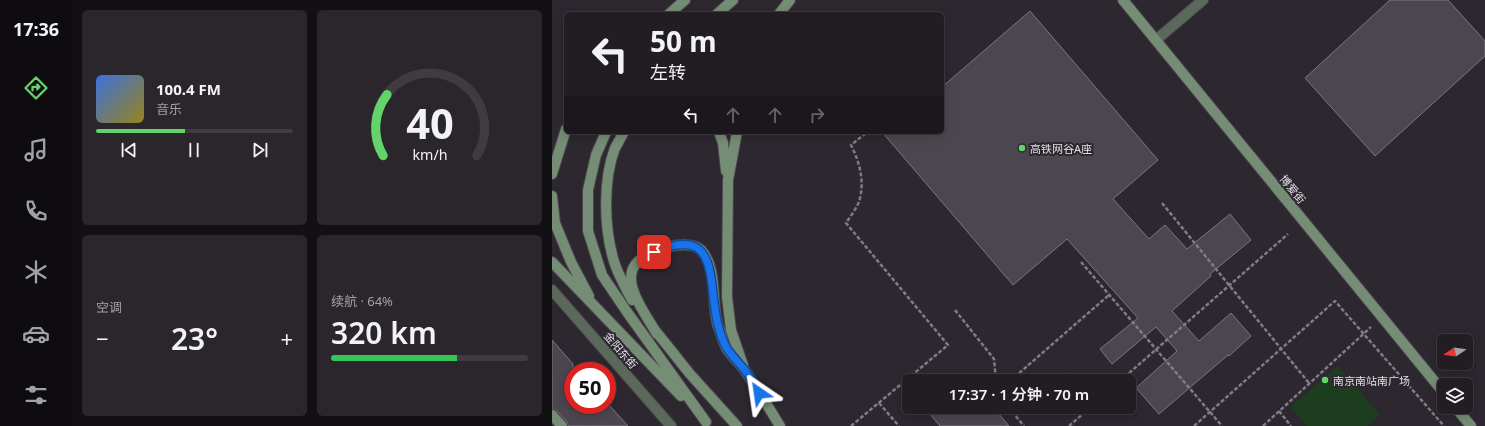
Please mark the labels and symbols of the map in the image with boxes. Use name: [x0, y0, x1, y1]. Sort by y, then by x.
place label: 高铁网谷A座: [1030, 141, 1092, 156]
marker: 高铁网谷A座: [1017, 143, 1027, 153]
street label: 博爱街: [1277, 171, 1309, 207]
pin: [637, 235, 671, 269]
street label: 金阳东街: [601, 328, 641, 372]
north arrow: [1437, 334, 1473, 370]
speed limit sign: 50: [564, 362, 616, 414]
position arrow: [738, 372, 780, 414]
place label: 南京南站南广场: [1333, 373, 1410, 388]
marker: 南京南站南广场: [1320, 375, 1330, 385]

